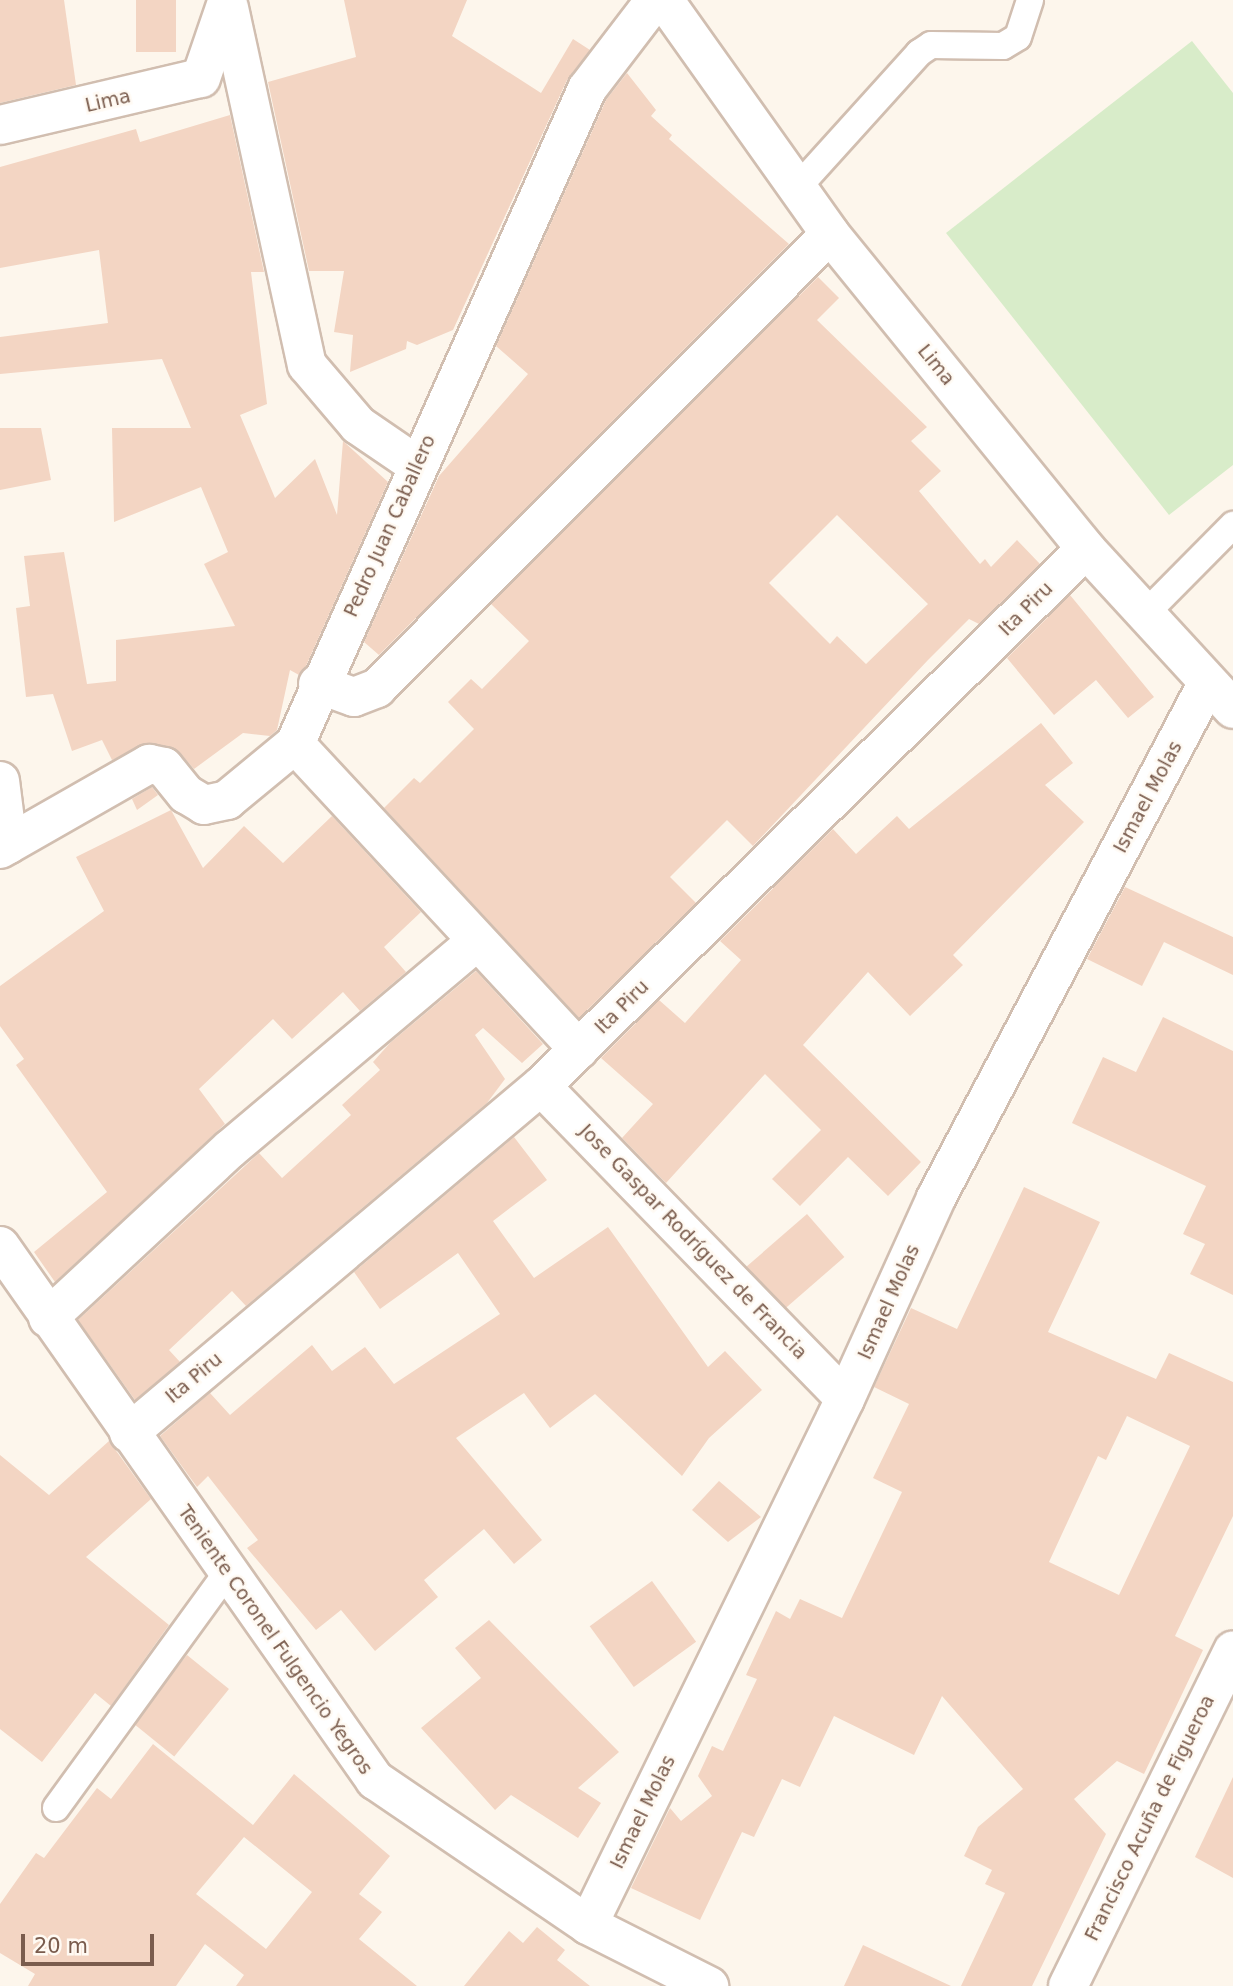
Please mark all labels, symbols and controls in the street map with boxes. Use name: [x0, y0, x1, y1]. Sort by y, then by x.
street label: Lima: [83, 85, 133, 117]
street label: Lima: [913, 340, 959, 390]
street label: Pedro Juan Caballero: [340, 431, 440, 621]
street label: Ita Piru: [994, 577, 1058, 641]
street label: Ismael Molas: [1109, 737, 1187, 857]
street label: Ita Piru: [590, 975, 654, 1039]
street label: Jose Gaspar Rodríguez de Francia: [574, 1120, 812, 1364]
street label: Ismael Molas: [853, 1241, 925, 1363]
street label: Ita Piru: [161, 1348, 227, 1408]
street label: Teniente Coronel Fulgencio Yegros: [173, 1501, 377, 1779]
street label: Francisco Acuña de Figueroa: [1080, 1691, 1220, 1945]
street label: Ismael Molas: [606, 1752, 680, 1872]
scale bar: [24, 1920, 158, 1964]
text: 20 m: [34, 1934, 88, 1958]

